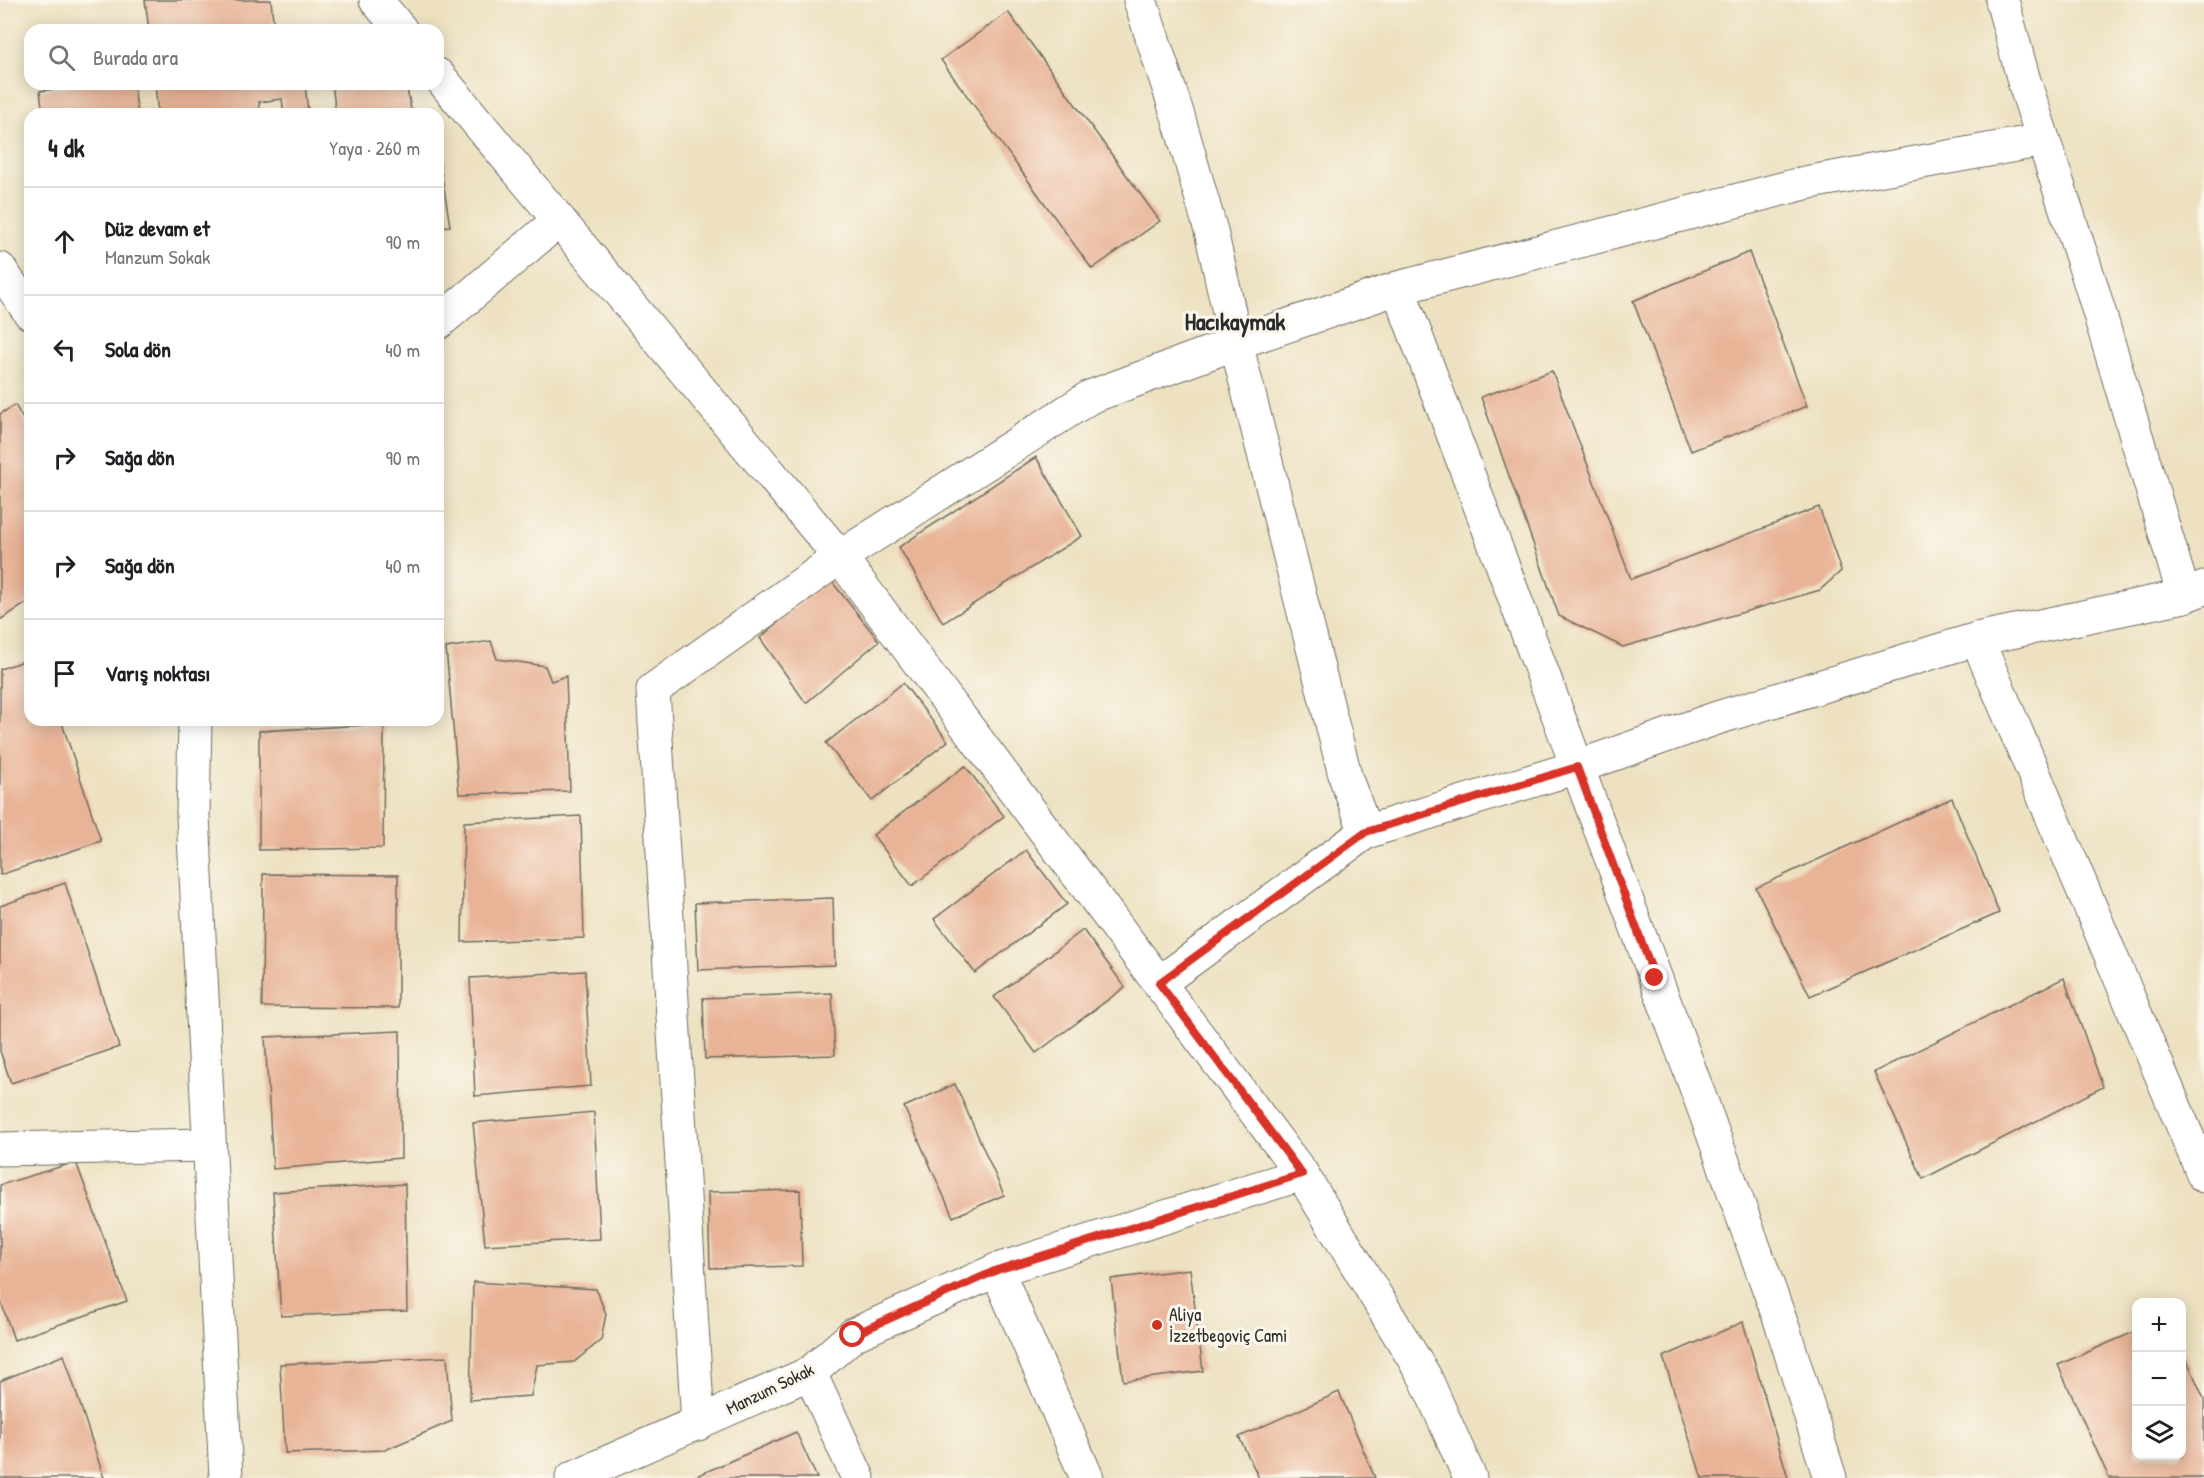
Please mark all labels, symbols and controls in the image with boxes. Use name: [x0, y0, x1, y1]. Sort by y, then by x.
search box: [24, 24, 444, 90]
icon: search: [45, 41, 78, 74]
text: Burada ara: [93, 42, 178, 72]
text: 4 dk: [48, 130, 85, 165]
text: Yaya · 260 m: [329, 134, 420, 161]
text: Düz devam et: [105, 213, 210, 243]
icon: ahead: [48, 225, 81, 258]
text: 90 m: [386, 228, 420, 255]
text: Manzum Sokak: [105, 243, 210, 270]
district label: Hacıkaymak: [1185, 305, 1285, 338]
icon: left: [48, 333, 81, 366]
text: Sola dön: [105, 334, 171, 364]
text: 40 m: [385, 336, 420, 363]
icon: right: [48, 441, 81, 474]
text: Sağa dön: [105, 442, 175, 472]
text: 90 m: [386, 444, 420, 471]
icon: right: [48, 549, 81, 582]
text: Sağa dön: [105, 550, 175, 580]
text: 40 m: [385, 552, 420, 579]
icon: arrive: [48, 657, 81, 690]
text: Varış noktası: [105, 658, 210, 688]
route end: [1641, 964, 1667, 990]
map controls: [2132, 1298, 2186, 1460]
button: +: [2132, 1298, 2186, 1352]
place label: Aliya İzzetbegoviç Cami: [1169, 1302, 1287, 1348]
marker: Aliya İzzetbegoviç Cami: [1150, 1318, 1164, 1332]
route start: [839, 1321, 865, 1347]
button: −: [2132, 1352, 2186, 1406]
street label: Manzum Sokak: [722, 1356, 818, 1421]
button: layers: [2132, 1406, 2186, 1460]

